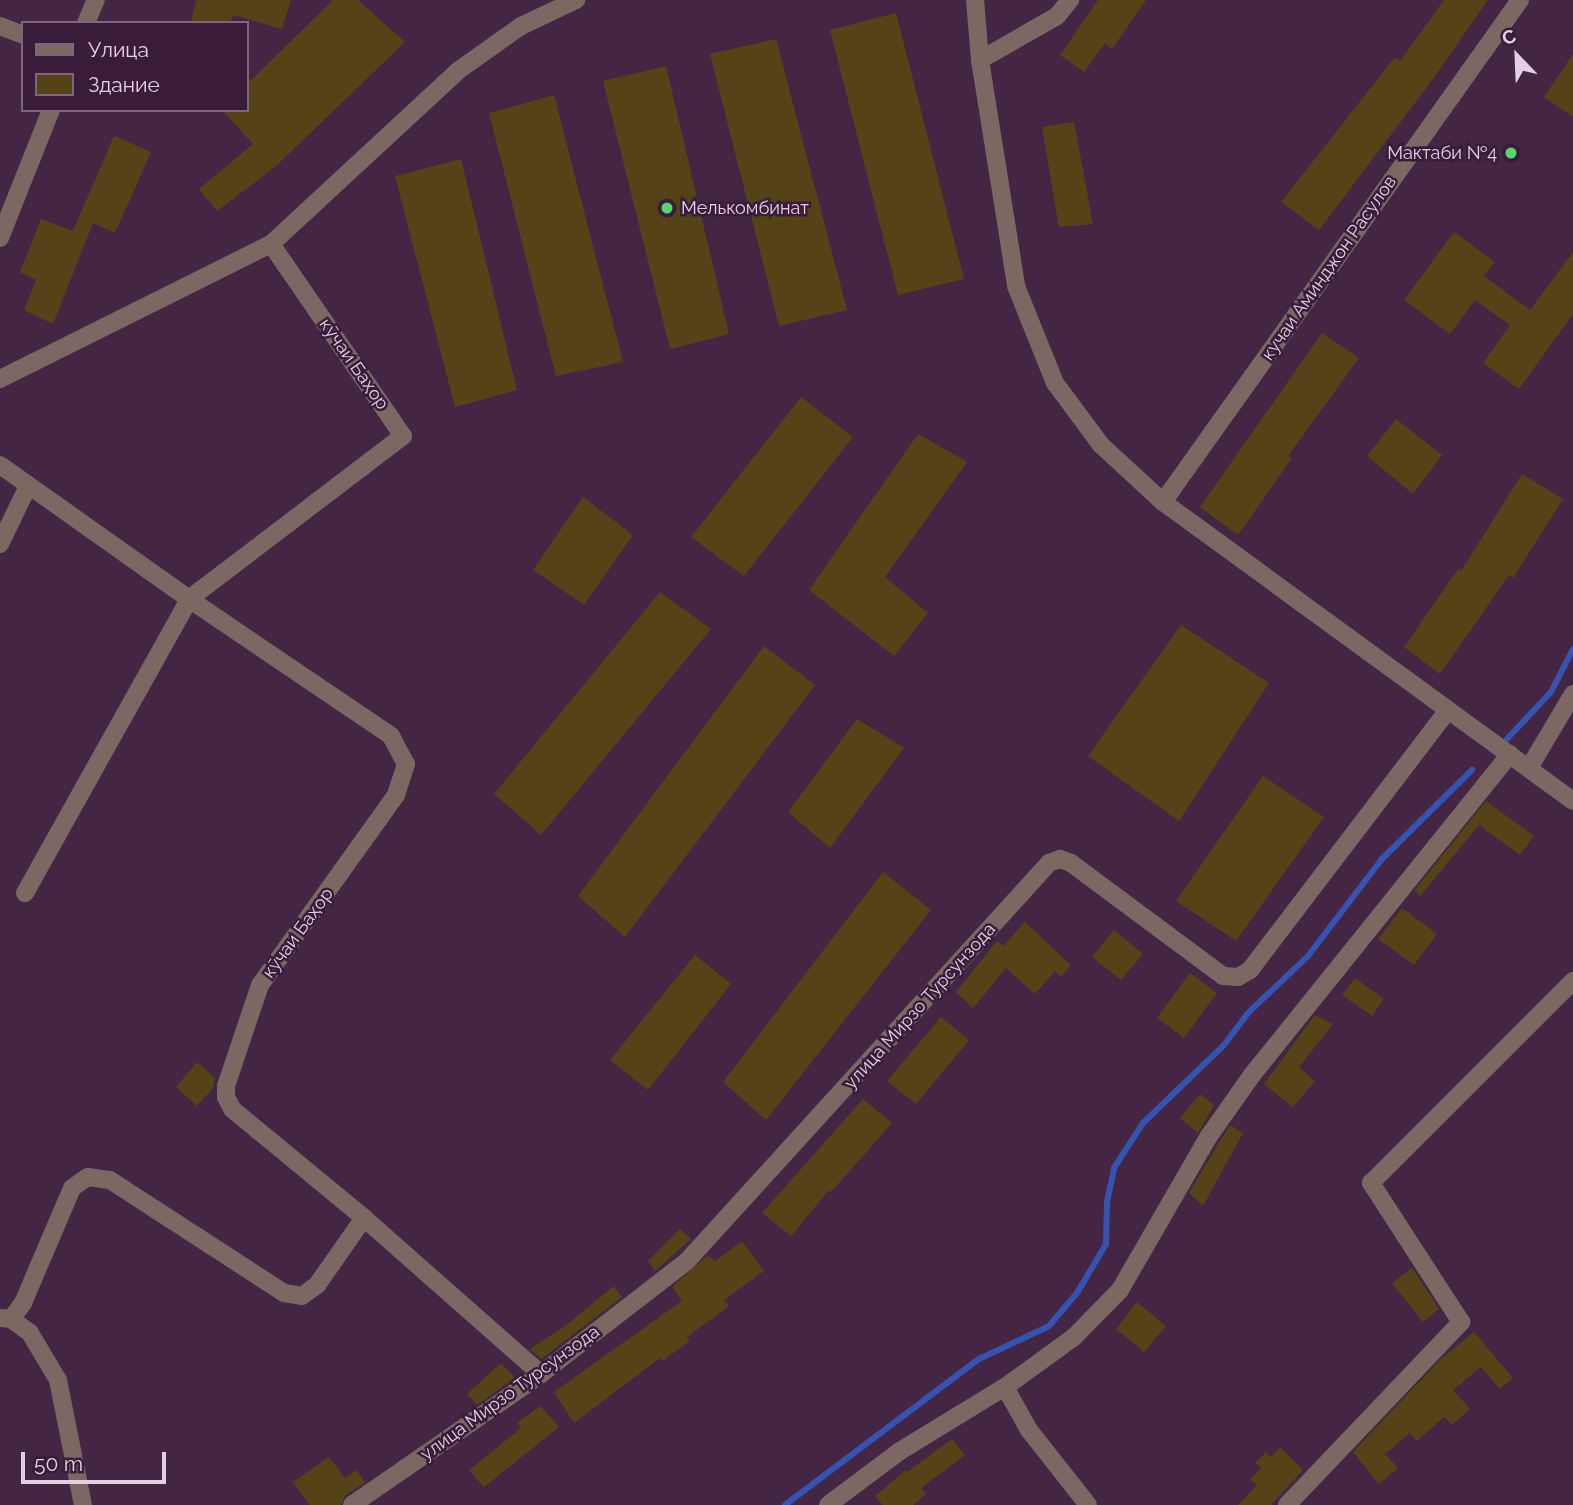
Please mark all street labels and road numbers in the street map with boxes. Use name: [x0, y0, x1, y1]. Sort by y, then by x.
street label: кучаи Аминджон Расулов: [1257, 171, 1401, 365]
street label: кӯчаи Баҳор: [315, 314, 393, 414]
street label: кӯчаи Баҳор: [258, 884, 338, 982]
street label: улица Мирзо Турсунзода: [840, 918, 1000, 1094]
street label: улица Мирзо Турсунзода: [416, 1321, 604, 1465]

